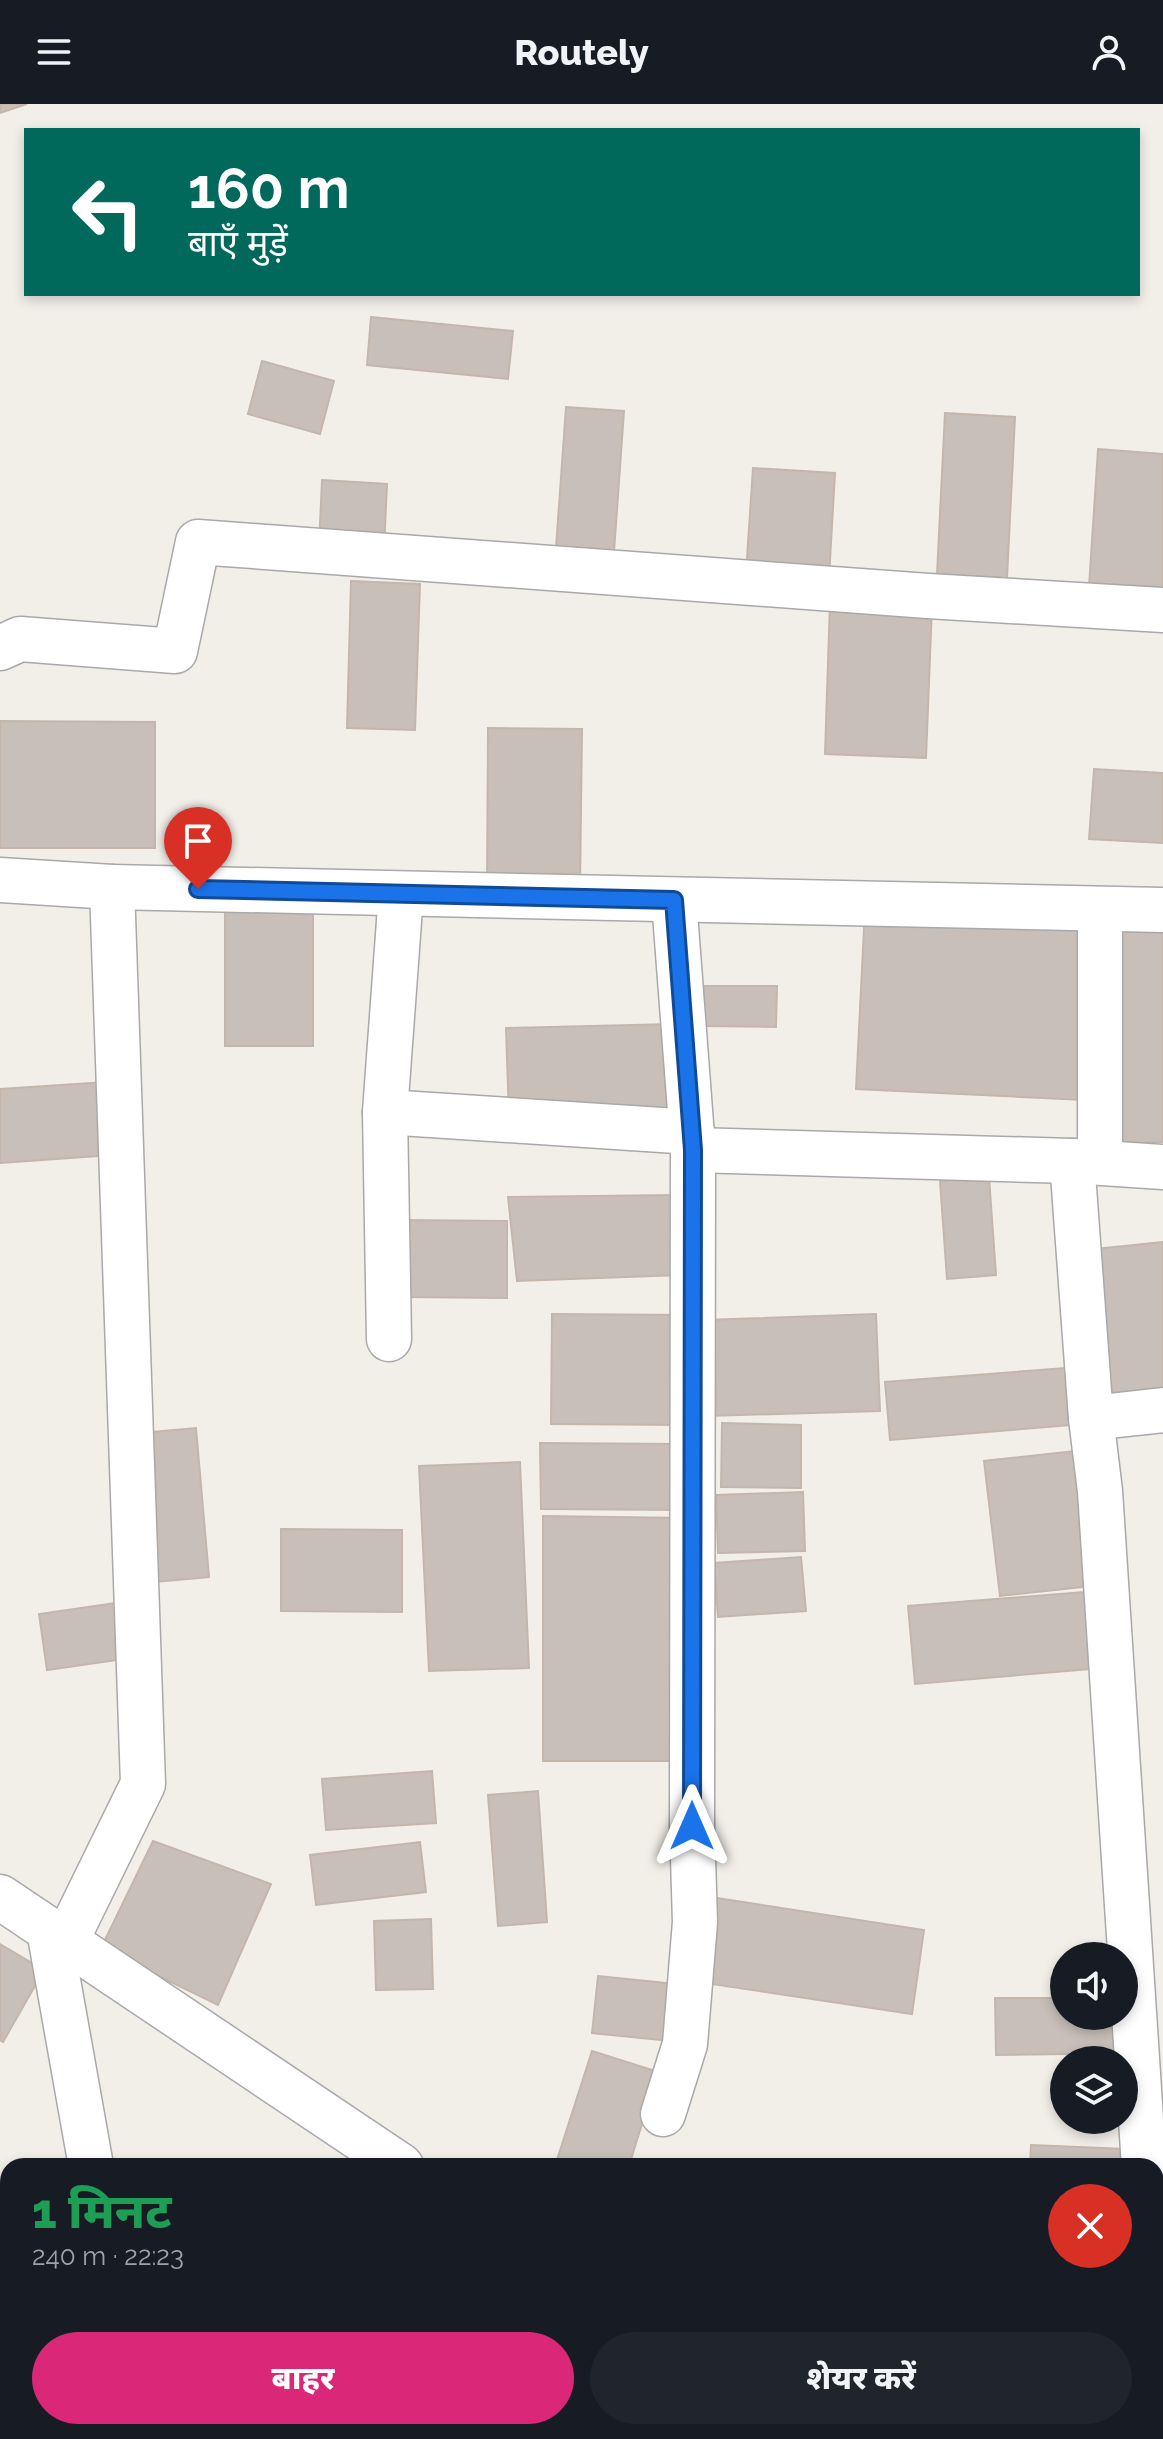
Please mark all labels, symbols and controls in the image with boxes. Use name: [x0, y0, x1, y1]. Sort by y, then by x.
icon: menu: [32, 30, 76, 74]
icon: person: [1087, 30, 1131, 74]
text: Routely: [514, 31, 649, 73]
text: 160 m: [188, 155, 350, 221]
icon: left: [56, 160, 160, 264]
text: बाएँ मुड़ें: [188, 222, 288, 264]
pin: [164, 807, 232, 889]
icon: arrive: [176, 819, 220, 863]
position arrow: [650, 1784, 734, 1868]
map controls: [1050, 1942, 1138, 2134]
button: sound: [1050, 1942, 1138, 2030]
button: layers: [1050, 2046, 1138, 2134]
text: 1 मिनट: [32, 2183, 171, 2239]
button: close: [1048, 2184, 1132, 2268]
text: 240 m · 22:23: [32, 2241, 184, 2271]
button: बाहर: [32, 2332, 574, 2424]
button: शेयर करें: [590, 2332, 1132, 2424]

